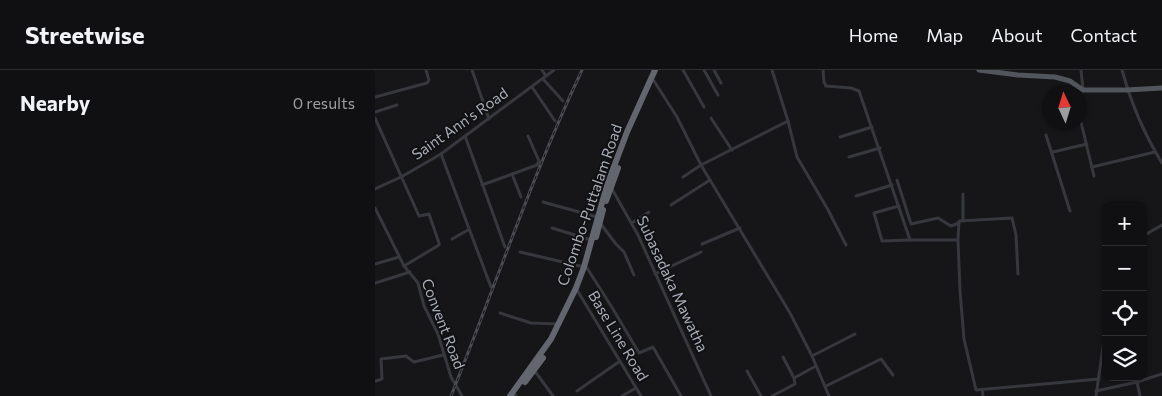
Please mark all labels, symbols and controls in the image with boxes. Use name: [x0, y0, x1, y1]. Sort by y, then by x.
text: Streetwise: [25, 20, 145, 49]
text: Home: [849, 24, 898, 46]
text: Map: [926, 24, 963, 46]
text: About: [991, 24, 1043, 46]
text: Contact: [1071, 24, 1137, 46]
street label: Saint Ann's Road: [408, 83, 511, 163]
north arrow: [1042, 85, 1087, 130]
text: Nearby: [20, 90, 90, 115]
text: 0 results: [293, 93, 355, 112]
street label: Colombo-Puttalam Road: [553, 121, 625, 288]
map controls: [1102, 201, 1147, 381]
button: +: [1102, 201, 1147, 246]
street label: Subasadaka Mawatha: [633, 213, 712, 354]
button: −: [1102, 246, 1147, 291]
street label: Convent Road: [418, 276, 469, 372]
street label: Base Line Road: [585, 287, 653, 384]
button: locate: [1102, 291, 1147, 336]
button: layers: [1102, 336, 1147, 381]

